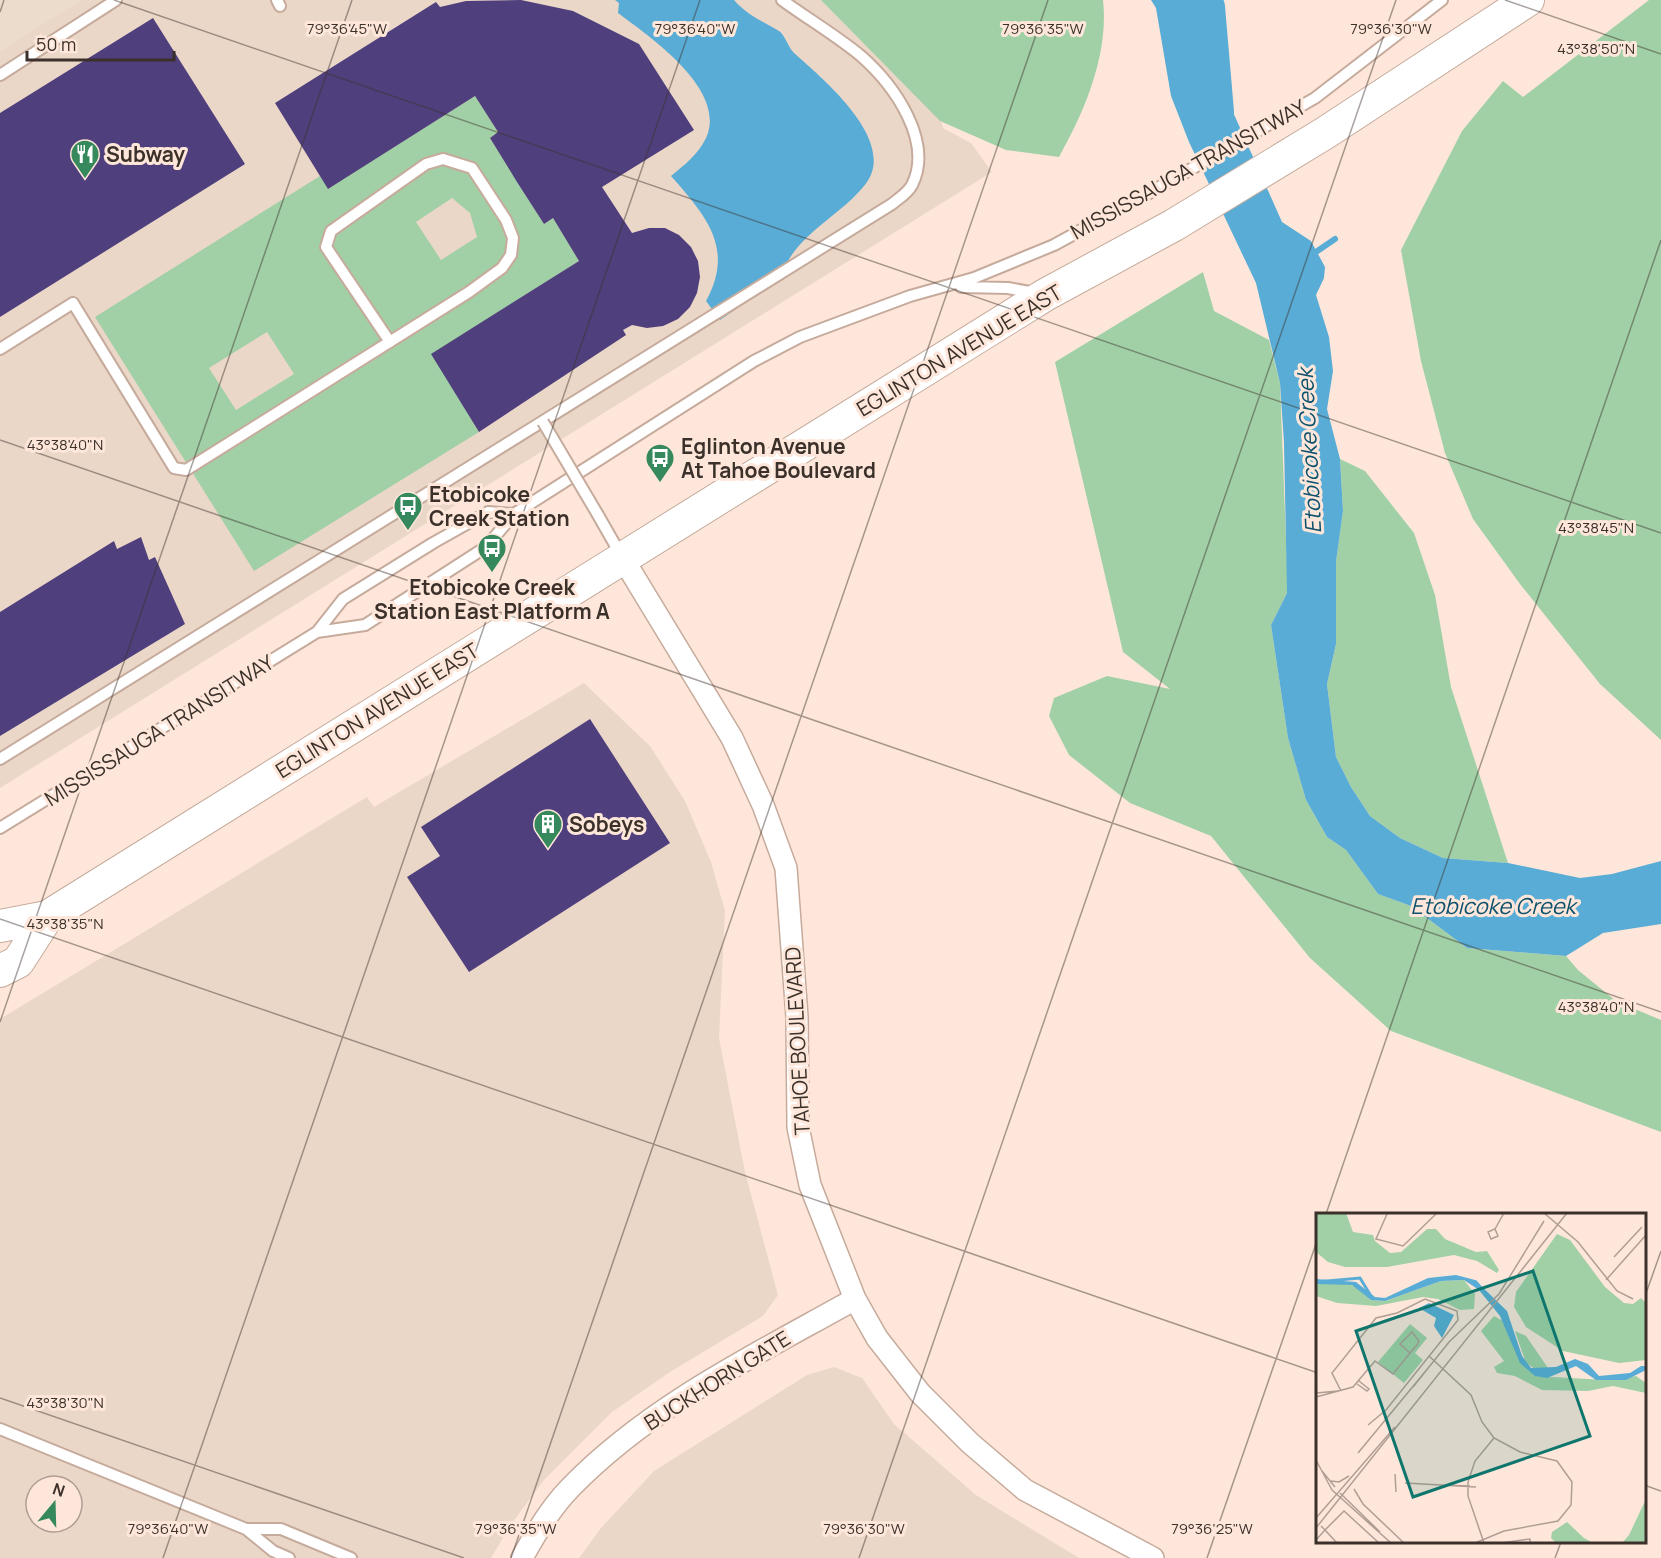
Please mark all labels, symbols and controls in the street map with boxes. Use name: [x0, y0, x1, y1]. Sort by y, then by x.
text: 79°36'45"W: [307, 18, 387, 39]
text: 79°36'40"W: [655, 18, 735, 39]
text: 79°36'35"W: [1002, 18, 1084, 39]
text: 79°36'30"W: [1350, 18, 1432, 39]
scale bar: [27, 24, 174, 62]
text: 50 m: [36, 32, 76, 56]
text: 43°38'50"N: [1557, 38, 1635, 59]
street label: MISSISSAUGA TRANSITWAY: [1065, 92, 1311, 246]
restaurant icon: Subway: [69, 138, 101, 180]
place label: Subway: [106, 140, 185, 168]
street label: EGLINTON AVENUE EAST: [851, 277, 1067, 422]
water label: Etobicoke Creek: [1290, 365, 1328, 534]
place label: Eglinton Avenue At Tahoe Boulevard: [681, 432, 876, 484]
text: 43°38'40"N: [27, 434, 103, 455]
bus stop icon: Eglinton Avenue At Tahoe Boulevard: [644, 442, 676, 484]
place label: Etobicoke Creek Station: [429, 480, 570, 532]
bus stop icon: Etobicoke Creek Station: [392, 490, 424, 532]
text: 43°38'45"N: [1558, 517, 1634, 538]
bus stop icon: Etobicoke Creek Station East Platform A: [476, 532, 508, 574]
place label: Etobicoke Creek Station East Platform A: [374, 573, 610, 625]
street label: EGLINTON AVENUE EAST: [270, 636, 484, 784]
street label: MISSISSAUGA TRANSITWAY: [39, 648, 279, 812]
building icon: Sobeys: [532, 808, 564, 850]
place label: Sobeys: [569, 810, 644, 838]
water label: Etobicoke Creek: [1411, 891, 1579, 921]
text: 43°38'35"N: [26, 913, 104, 934]
street label: TAHOE BOULEVARD: [778, 946, 816, 1136]
text: 43°38'40"N: [1558, 996, 1634, 1017]
inset map: [1316, 1213, 1646, 1543]
street label: BUCKHORN GATE: [639, 1324, 795, 1436]
text: 43°38'30"N: [26, 1392, 104, 1413]
north arrow: [24, 1474, 84, 1534]
text: N: [50, 1478, 68, 1502]
text: 79°36'40"W: [128, 1518, 208, 1539]
text: 79°36'35"W: [475, 1518, 557, 1539]
text: 79°36'30"W: [823, 1518, 905, 1539]
text: 79°36'25"W: [1171, 1518, 1253, 1539]

